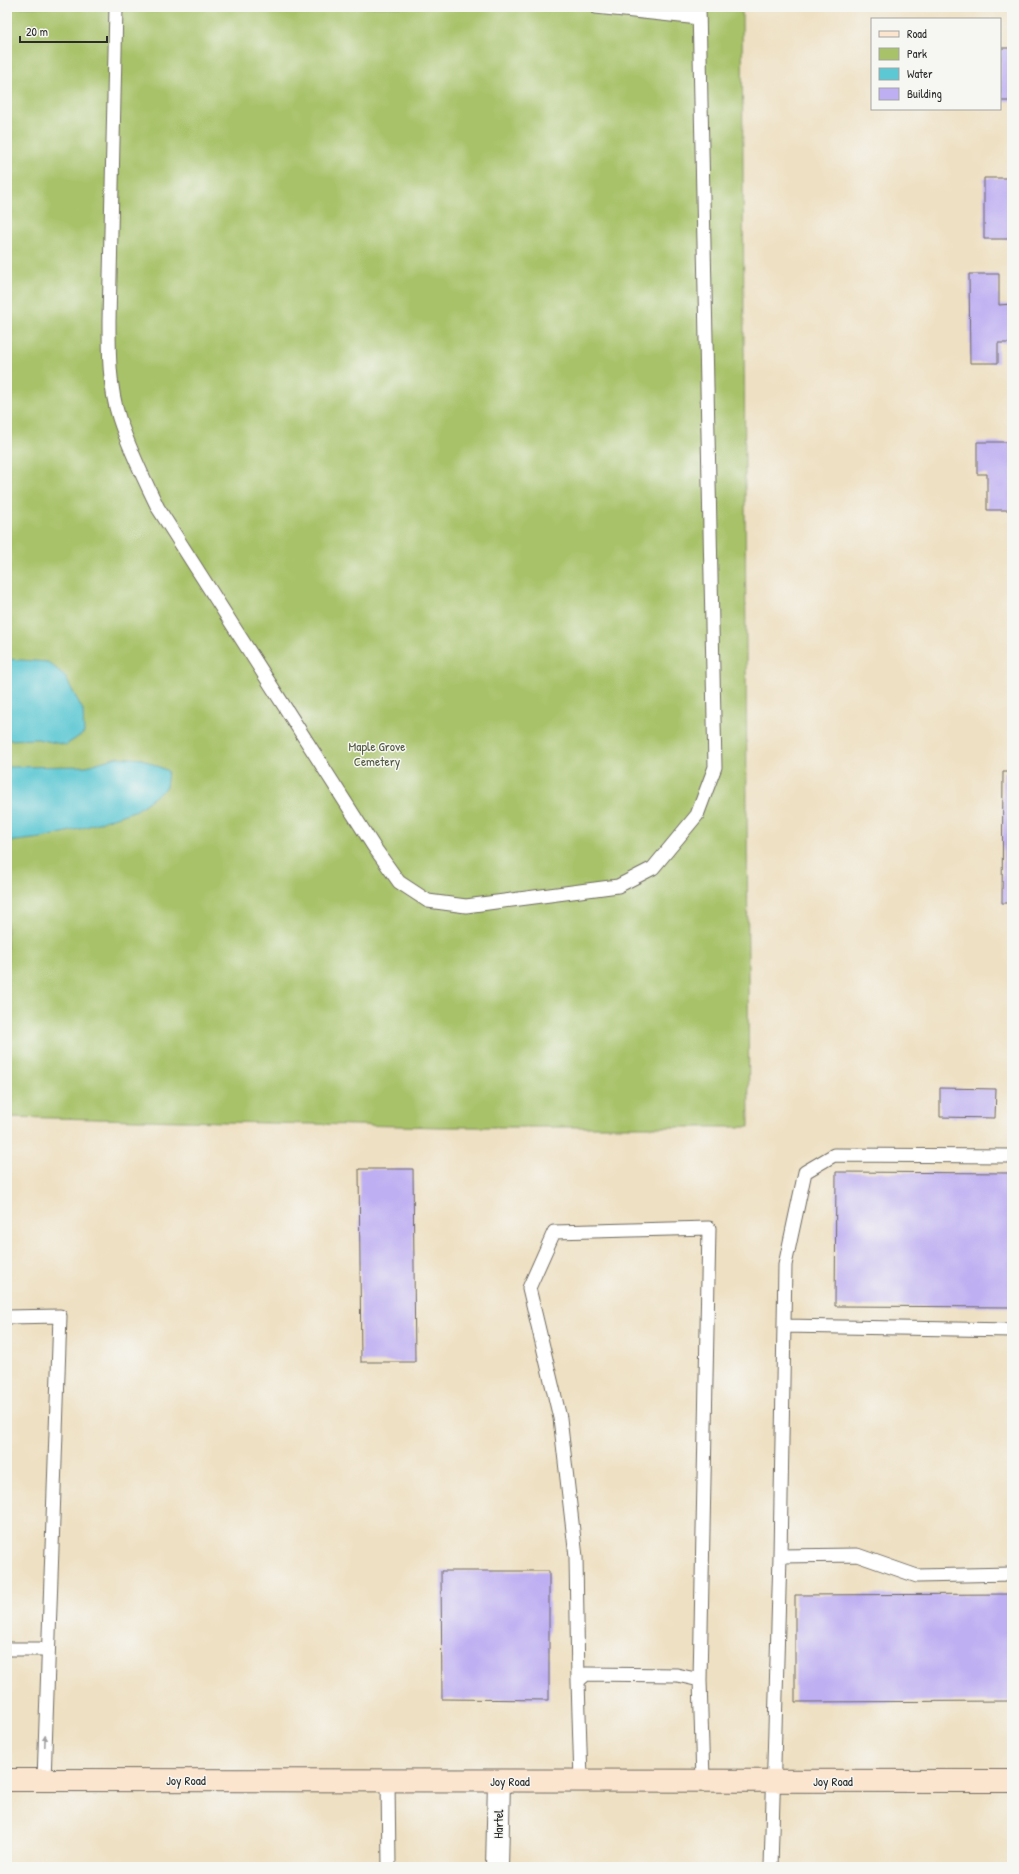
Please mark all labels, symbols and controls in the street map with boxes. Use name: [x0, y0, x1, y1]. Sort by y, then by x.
scale bar: [20, 18, 107, 44]
legend: [871, 18, 1001, 110]
text: 20 m: [26, 23, 48, 40]
text: Road: [907, 25, 927, 42]
text: Park: [907, 45, 927, 62]
text: Water: [907, 65, 933, 82]
text: Building: [907, 85, 942, 102]
park label: Maple Grove Cemetery: [349, 737, 405, 770]
one-way arrow: [42, 1734, 48, 1747]
street label: Joy Road: [166, 1771, 206, 1789]
street label: Joy Road: [490, 1772, 530, 1790]
street label: Joy Road: [813, 1772, 853, 1790]
street label: Hartel: [489, 1809, 507, 1839]

